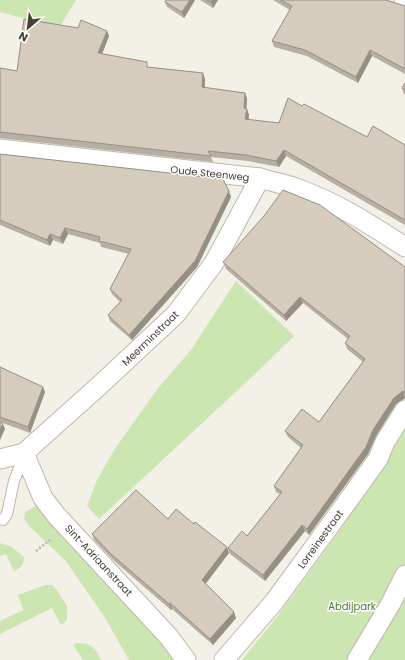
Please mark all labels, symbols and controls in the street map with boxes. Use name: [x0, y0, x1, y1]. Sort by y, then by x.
north arrow: [8, 8, 48, 48]
text: N: [16, 28, 31, 46]
street label: Oude Steenweg: [170, 162, 250, 185]
street label: Meerminstraat: [119, 307, 182, 369]
street label: Lorreinestraat: [294, 507, 347, 572]
street label: Sint-Adriaanstraat: [61, 521, 136, 600]
park label: Abdijpark: [328, 599, 377, 614]

